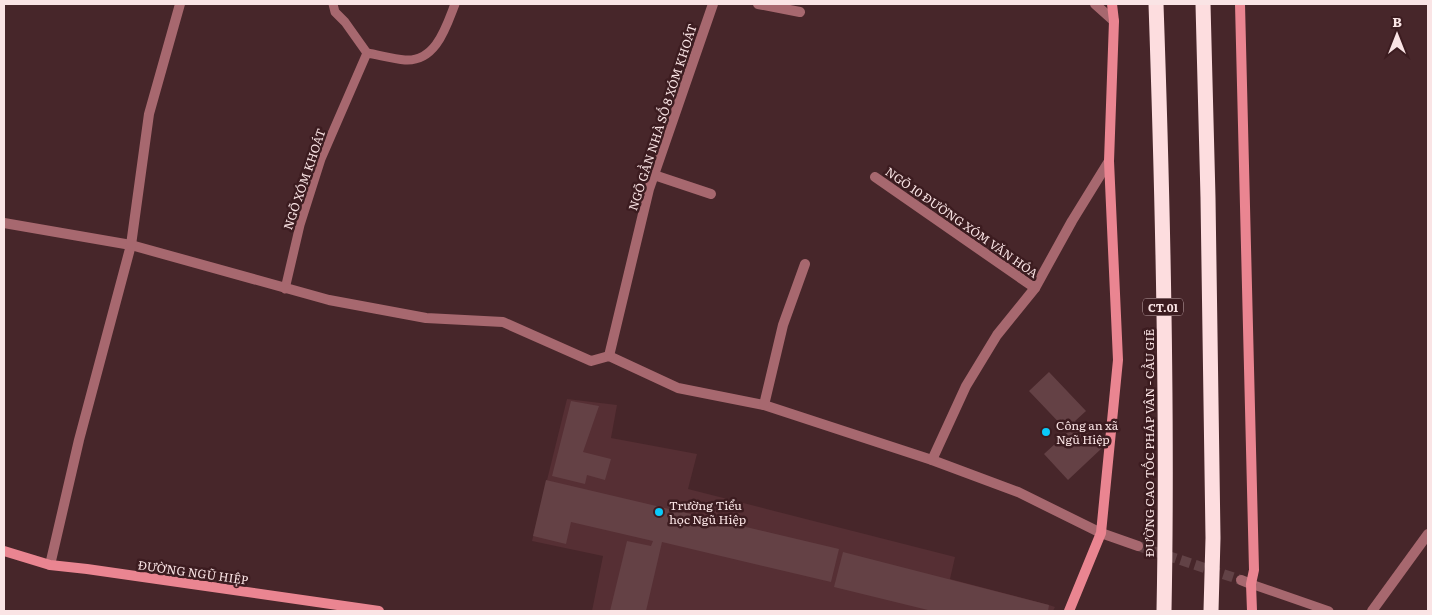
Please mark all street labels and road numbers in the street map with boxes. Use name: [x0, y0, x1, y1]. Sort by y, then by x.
street label: NGÕ GẦN NHÀ SỐ 8 XÓM KHOÁT: [623, 21, 701, 213]
street label: NGÕ XÓM KHOÁT: [278, 126, 330, 232]
street label: NGÕ 10 ĐƯỜNG XÓM VĂN HÓA: [882, 162, 1042, 282]
road number: CT.01: [1143, 298, 1183, 316]
street label: ĐƯỜNG CAO TỐC PHÁP VÂN - CẦU GIẼ: [1140, 328, 1158, 557]
street label: ĐƯỜNG NGŨ HIỆP: [137, 555, 249, 589]

